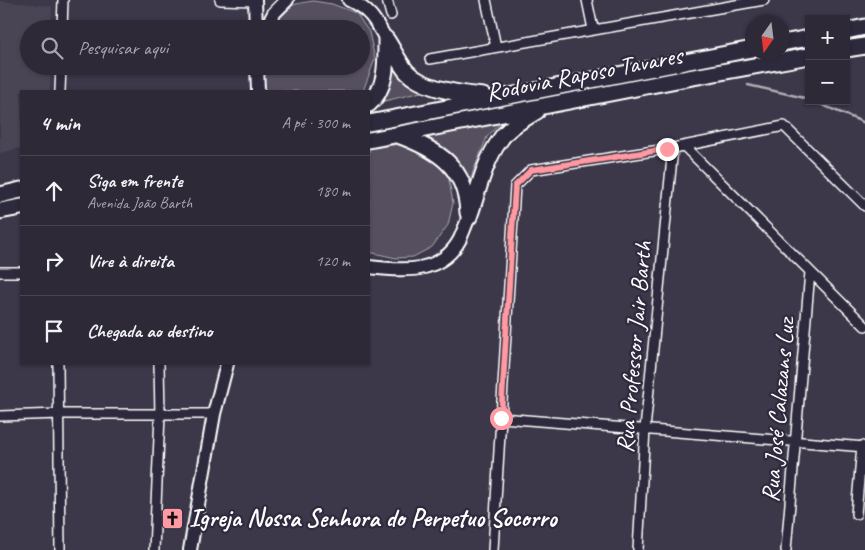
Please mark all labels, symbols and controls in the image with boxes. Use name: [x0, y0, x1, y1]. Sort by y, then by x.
north arrow: [745, 15, 790, 60]
map controls: [805, 15, 850, 105]
button: +: [805, 15, 850, 60]
search box: [20, 20, 370, 75]
icon: search: [38, 34, 66, 62]
text: Pesquisar aqui: [78, 36, 168, 60]
street label: Rodovia Raposo Tavares: [483, 39, 687, 109]
button: −: [805, 60, 850, 105]
text: 4 min: [40, 110, 80, 136]
text: A pé · 300 m: [282, 113, 350, 133]
route end: [656, 138, 679, 161]
text: Siga em frente: [87, 169, 183, 193]
icon: ahead: [40, 177, 68, 205]
text: 180 m: [316, 181, 350, 201]
text: Avenida João Barth: [87, 193, 192, 213]
street label: Rua Professor Jair Barth: [609, 239, 659, 454]
icon: right: [40, 247, 68, 275]
text: Vire à direita: [87, 249, 174, 273]
text: 120 m: [316, 251, 350, 271]
street label: Rua José Calazans Luz: [754, 314, 802, 503]
icon: arrive: [40, 317, 68, 345]
text: Chegada ao destino: [87, 319, 213, 343]
route start: [490, 407, 513, 430]
place label: Igreja Nossa Senhora do Perpetuo Socorro: [189, 502, 559, 534]
church icon: Igreja Nossa Senhora do Perpetuo Socorro: [161, 506, 185, 530]

